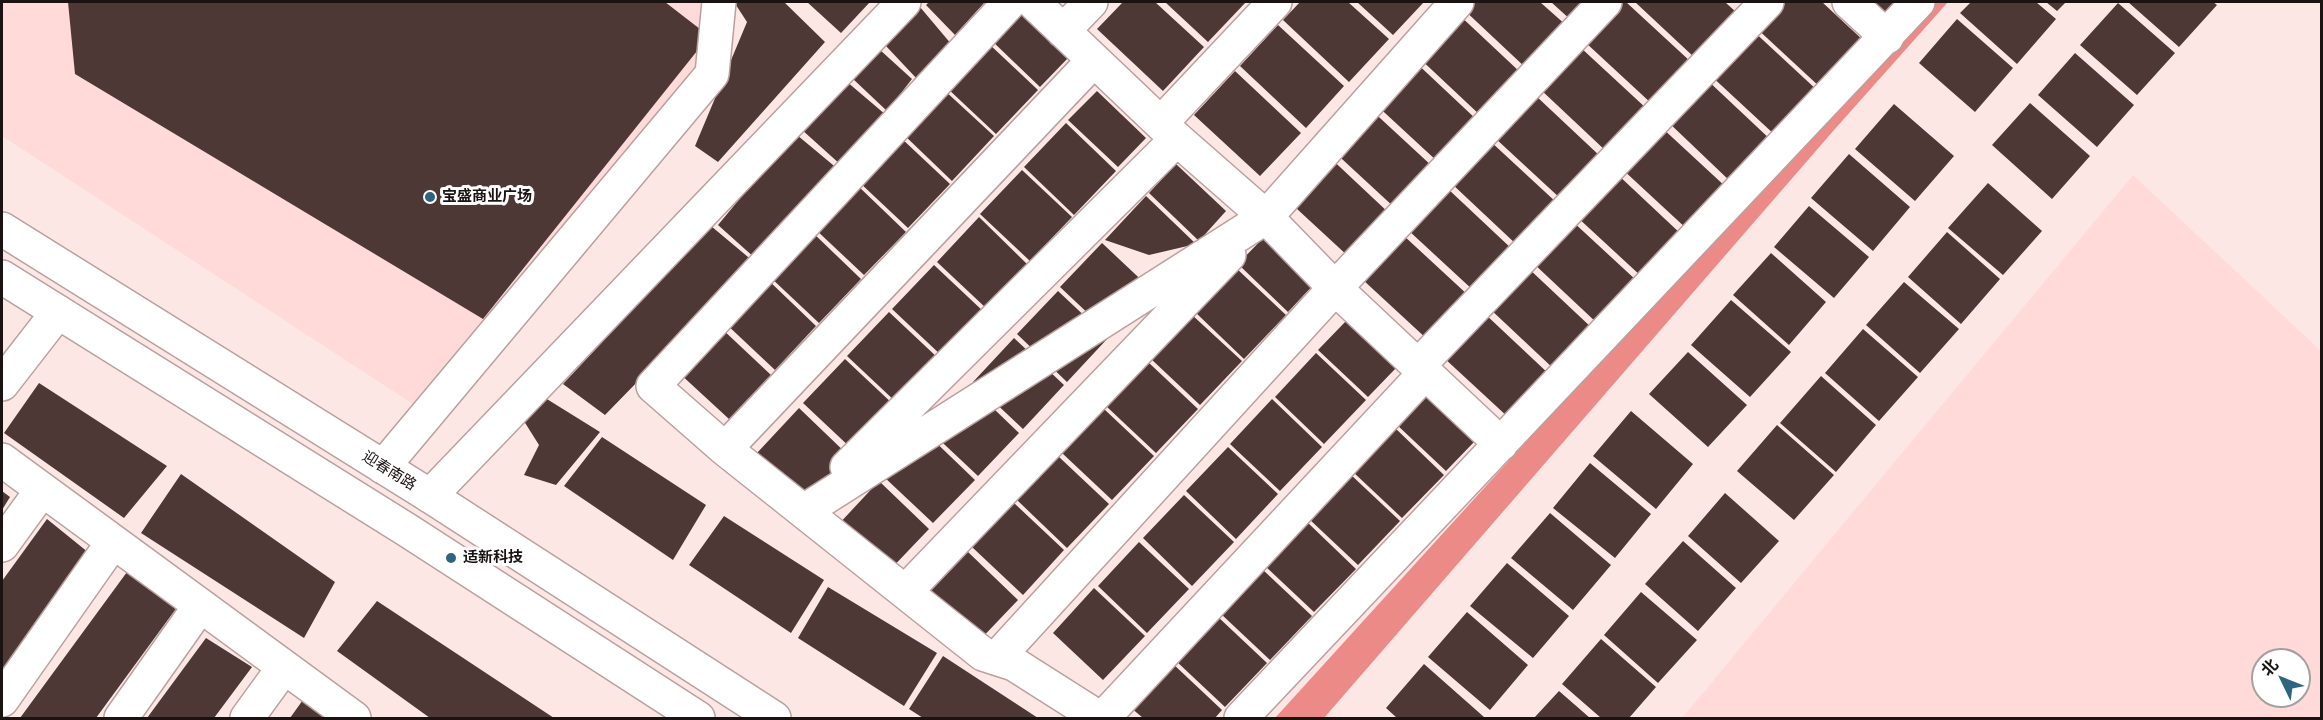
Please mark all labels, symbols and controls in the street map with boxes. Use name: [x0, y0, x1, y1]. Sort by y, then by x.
place label: 宝盛商业广场: [442, 188, 532, 206]
marker: 宝盛商业广场: [423, 190, 437, 204]
street label: 迎春南路: [359, 447, 419, 495]
place label: 适新科技: [463, 549, 523, 567]
marker: 适新科技: [444, 551, 458, 565]
north arrow: [2251, 648, 2311, 708]
text: 北: [2256, 654, 2283, 680]

